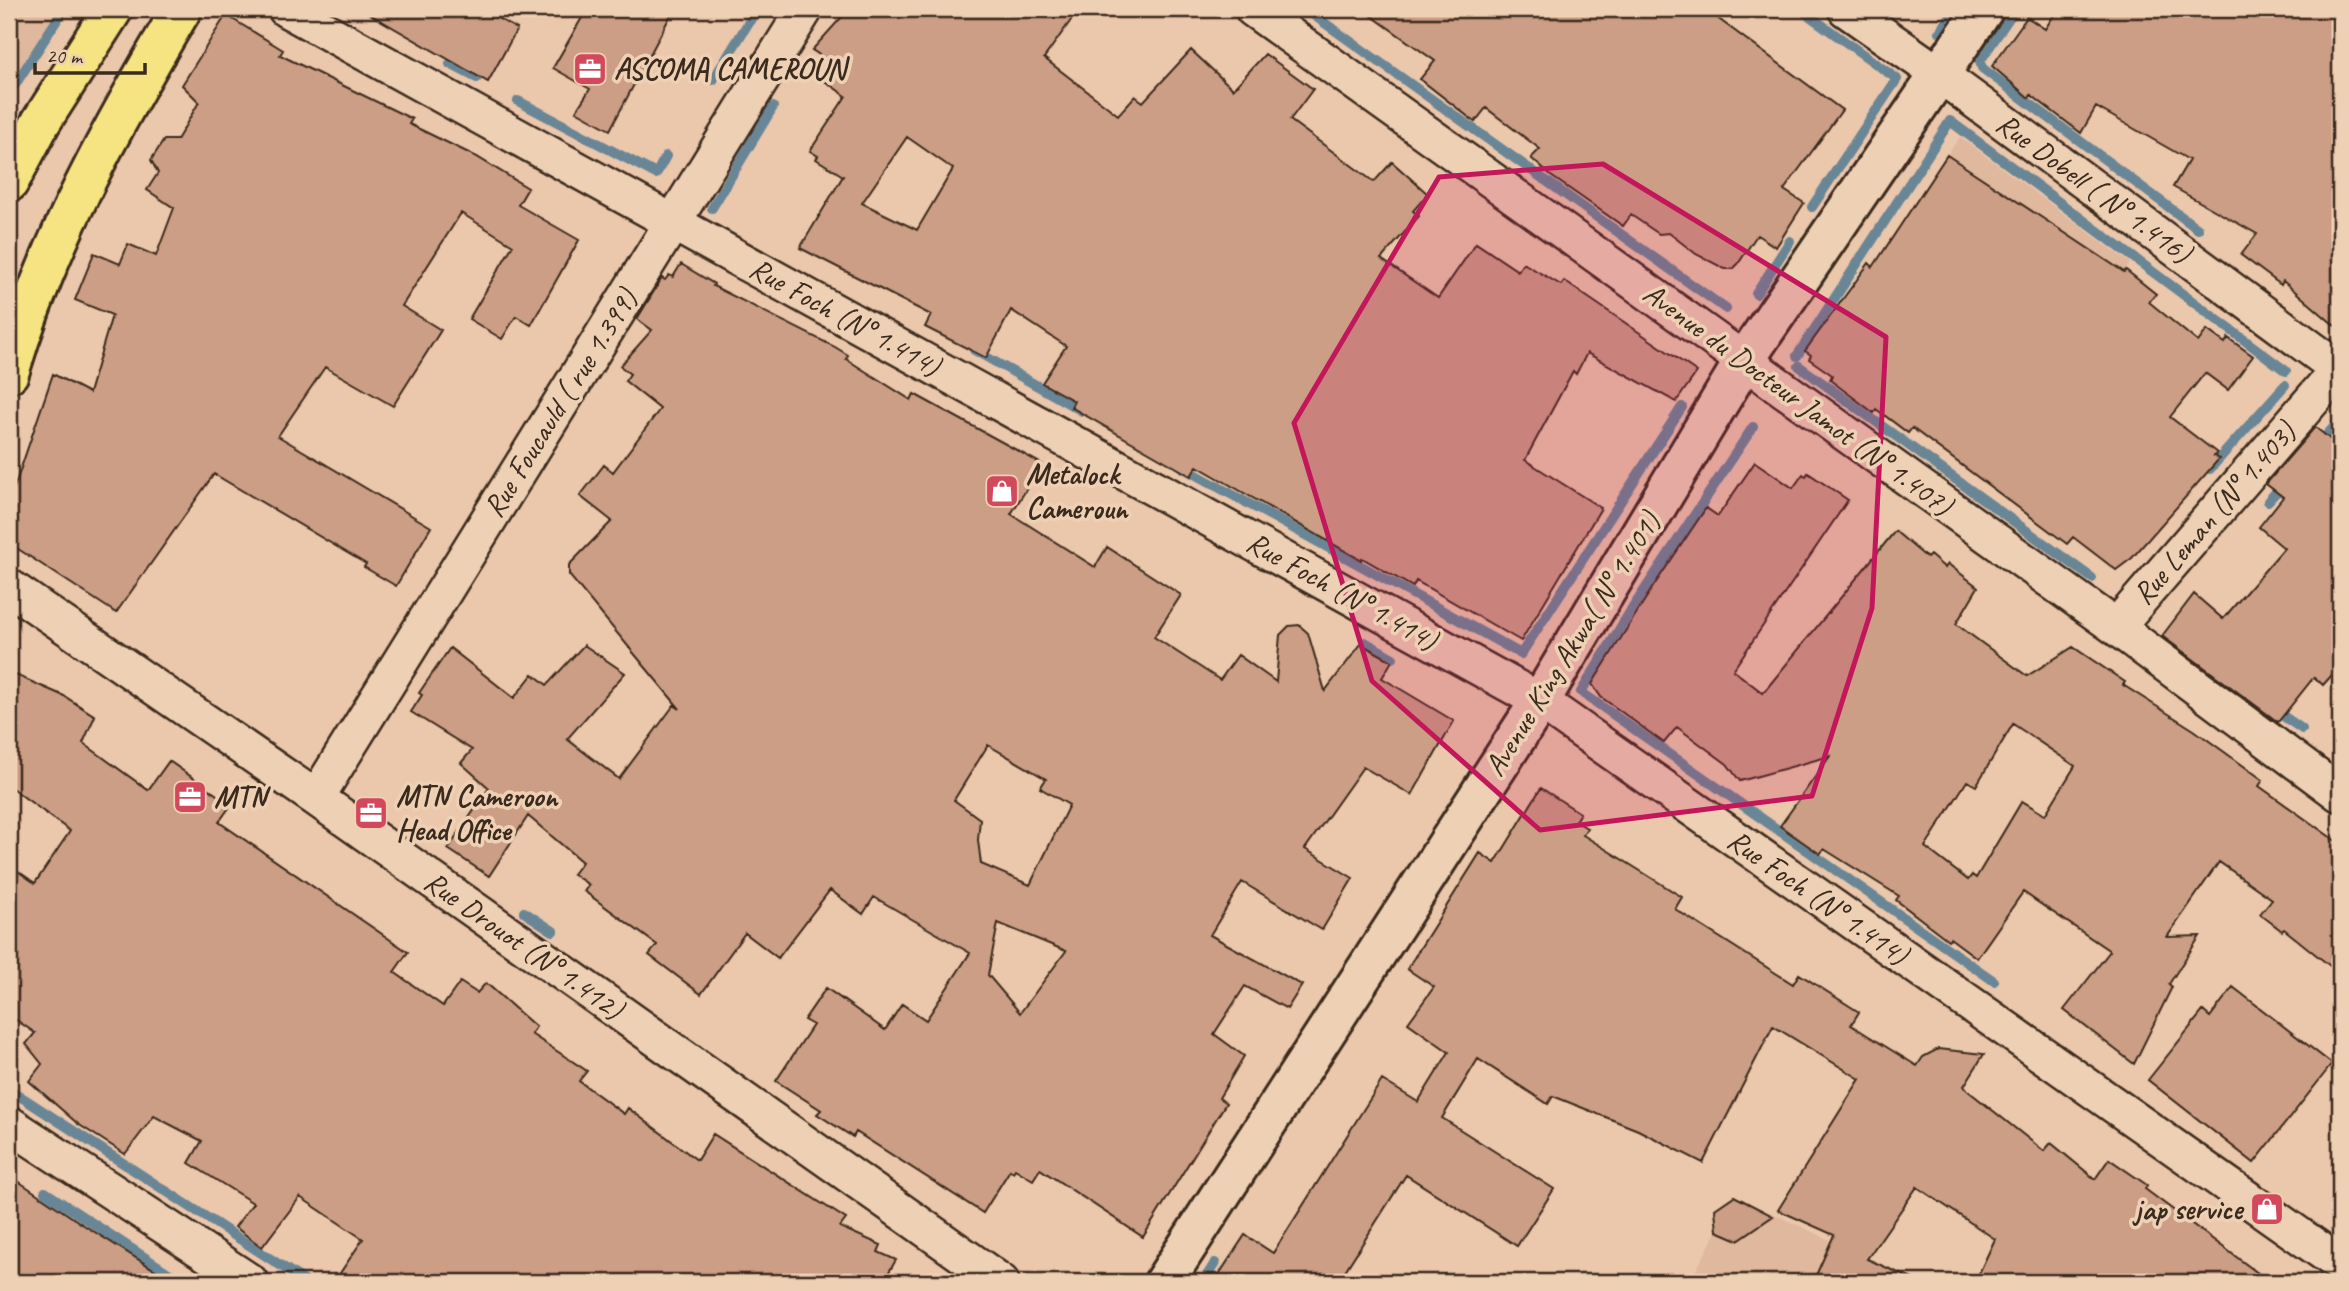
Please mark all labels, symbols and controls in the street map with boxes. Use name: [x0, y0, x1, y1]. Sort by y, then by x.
scale bar: [35, 32, 145, 76]
text: 20 m: [46, 43, 84, 69]
office icon: ASCOMA CAMEROUN: [571, 50, 609, 88]
place label: ASCOMA CAMEROUN: [614, 50, 851, 88]
street label: Rue Dobell ( N° 1.416): [1989, 104, 2201, 273]
street label: Rue Foch (N° 1.414): [743, 249, 949, 386]
street label: Avenue du Docteur Jamot (N° 1.407): [1636, 274, 1962, 525]
street label: Rue Foucauld ( rue 1.399): [474, 280, 647, 524]
street label: Rue Leman (N° 1.403): [2124, 412, 2305, 612]
place label: Metalock Cameroun: [1026, 455, 1130, 527]
shop icon: Metalock Cameroun: [983, 472, 1021, 510]
street label: Avenue King Akwa( N° 1.401): [1475, 503, 1670, 783]
street label: Rue Foch (N° 1.414): [1240, 523, 1446, 660]
place label: MTN Cameroon Head Office: [396, 777, 559, 849]
office icon: MTN: [171, 778, 209, 816]
place label: MTN: [214, 778, 272, 816]
office icon: MTN Cameroon Head Office: [352, 794, 390, 832]
street label: Rue Foch (N° 1.414): [1720, 821, 1917, 975]
street label: Rue Drouot (N° 1.412): [417, 862, 633, 1029]
place label: jap service: [2132, 1190, 2245, 1228]
shop icon: jap service: [2248, 1190, 2286, 1228]

